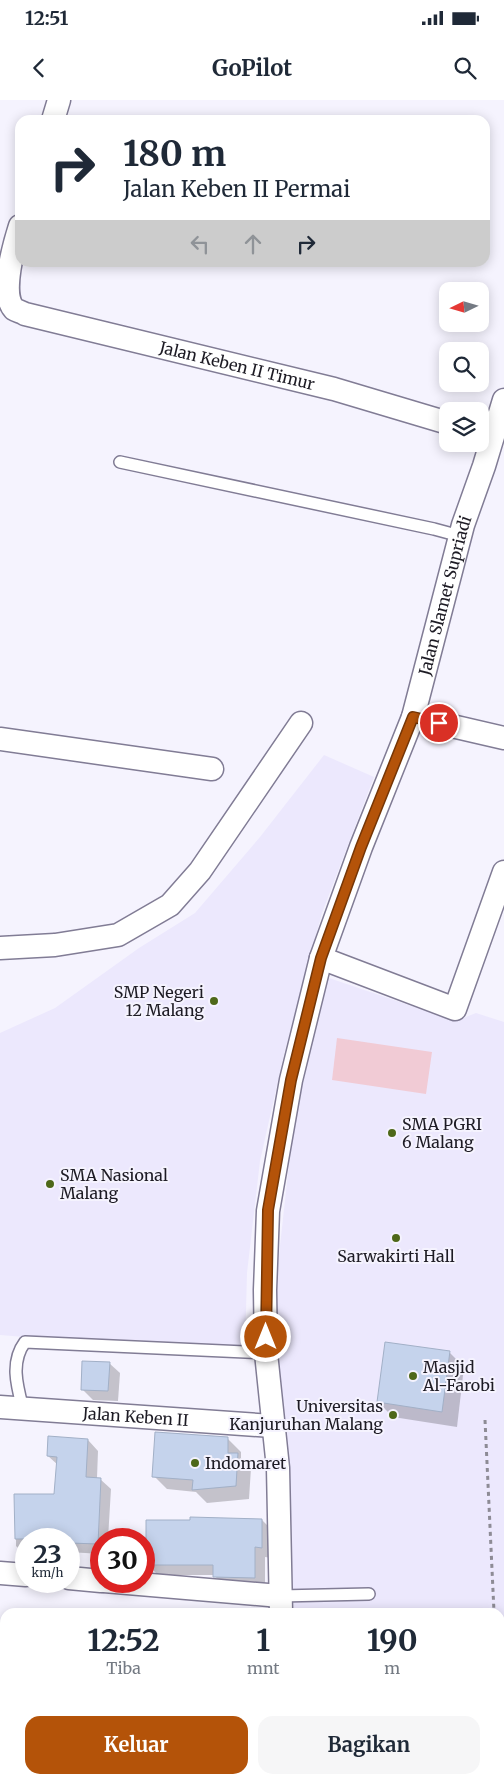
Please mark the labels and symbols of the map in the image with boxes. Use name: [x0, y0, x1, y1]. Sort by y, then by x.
north arrow: [439, 282, 489, 332]
street label: Jalan Keben II Timur: [157, 337, 317, 394]
street label: Jalan Slamet Supriadi: [414, 513, 476, 678]
pin: [418, 702, 460, 744]
place label: SMP Negeri 12 Malang: [114, 982, 204, 1020]
marker: SMP Negeri 12 Malang: [208, 995, 220, 1007]
place label: SMA PGRI 6 Malang: [402, 1114, 482, 1152]
marker: SMA PGRI 6 Malang: [386, 1127, 398, 1139]
place label: SMA Nasional Malang: [60, 1165, 168, 1203]
marker: SMA Nasional Malang: [44, 1178, 56, 1190]
marker: Sarwakirti Hall: [390, 1232, 402, 1244]
place label: Sarwakirti Hall: [337, 1246, 455, 1266]
position arrow: [239, 1310, 291, 1362]
place label: Masjid Al-Farobi: [422, 1357, 495, 1395]
marker: Masjid Al-Farobi: [407, 1370, 419, 1382]
place label: Universitas Kanjuruhan Malang: [229, 1396, 383, 1434]
street label: Jalan Keben II: [81, 1403, 189, 1430]
marker: Universitas Kanjuruhan Malang: [387, 1409, 399, 1421]
place label: Indomaret: [205, 1453, 287, 1473]
marker: Indomaret: [189, 1457, 201, 1469]
speed limit sign: 30: [90, 1528, 155, 1593]

